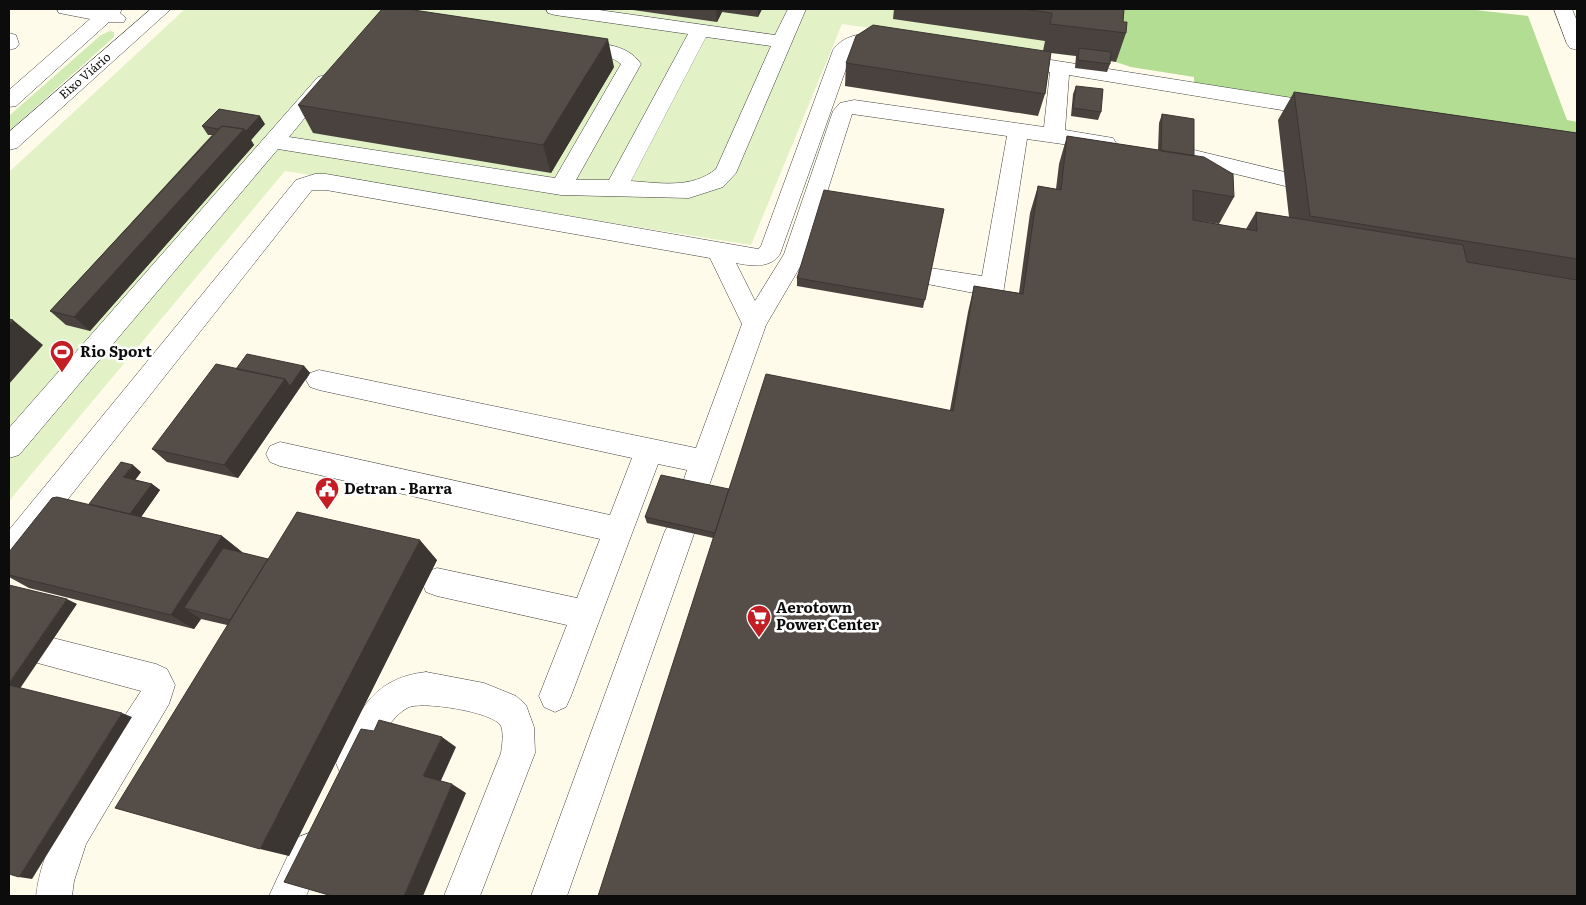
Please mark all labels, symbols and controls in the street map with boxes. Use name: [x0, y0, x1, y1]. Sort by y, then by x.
street label: Eixo Viário: [55, 48, 114, 103]
sports icon: Rio Sport: [49, 339, 75, 373]
place label: Rio Sport: [80, 339, 152, 362]
public building icon: Detran - Barra: [314, 476, 340, 510]
place label: Detran - Barra: [344, 476, 452, 499]
place label: Aerotown Power Center: [776, 595, 879, 635]
supermarket icon: Aerotown Power Center: [746, 604, 772, 638]

